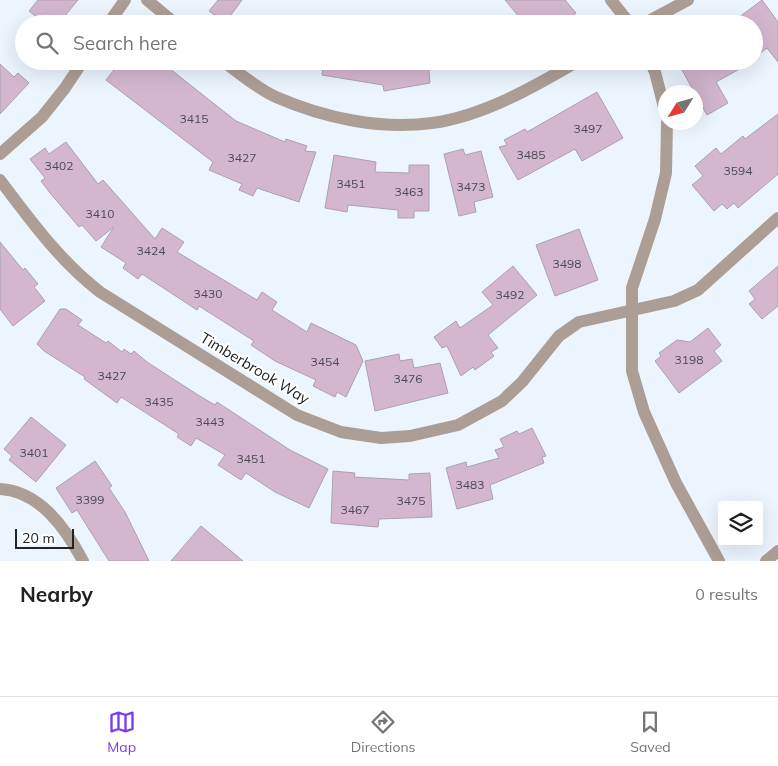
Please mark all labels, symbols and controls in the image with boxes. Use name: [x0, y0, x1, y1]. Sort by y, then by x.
search box: [15, 15, 763, 70]
icon: search: [33, 29, 61, 57]
text: Search here: [73, 31, 177, 55]
north arrow: [658, 85, 703, 130]
house number: 3415: [180, 111, 208, 126]
house number: 3497: [574, 121, 602, 136]
house number: 3485: [517, 147, 545, 162]
house number: 3427: [228, 150, 256, 165]
house number: 3402: [45, 158, 73, 173]
house number: 3594: [724, 163, 752, 178]
house number: 3451: [337, 176, 365, 191]
house number: 3473: [457, 179, 485, 194]
house number: 3463: [395, 184, 423, 199]
house number: 3410: [86, 206, 114, 221]
house number: 3424: [137, 243, 165, 258]
house number: 3498: [553, 256, 581, 271]
house number: 3430: [194, 286, 222, 301]
house number: 3492: [496, 287, 524, 302]
street label: Timberbrook Way: [197, 328, 313, 408]
house number: 3198: [675, 352, 703, 367]
house number: 3454: [311, 354, 339, 369]
house number: 3427: [98, 368, 126, 383]
house number: 3476: [394, 371, 422, 386]
house number: 3435: [145, 394, 173, 409]
house number: 3443: [196, 414, 224, 429]
house number: 3401: [20, 445, 48, 460]
house number: 3451: [237, 451, 265, 466]
house number: 3483: [456, 477, 484, 492]
house number: 3399: [76, 492, 104, 507]
house number: 3475: [397, 493, 425, 508]
map controls: [718, 501, 763, 546]
button: layers: [718, 501, 763, 546]
house number: 3467: [341, 502, 369, 517]
scale bar: [15, 526, 74, 549]
text: 20 m: [22, 529, 55, 547]
text: Nearby: [20, 581, 93, 607]
text: 0 results: [695, 584, 758, 604]
tab: Map: [107, 708, 136, 756]
tab: Directions: [351, 708, 416, 756]
tab: Saved: [630, 708, 671, 756]

